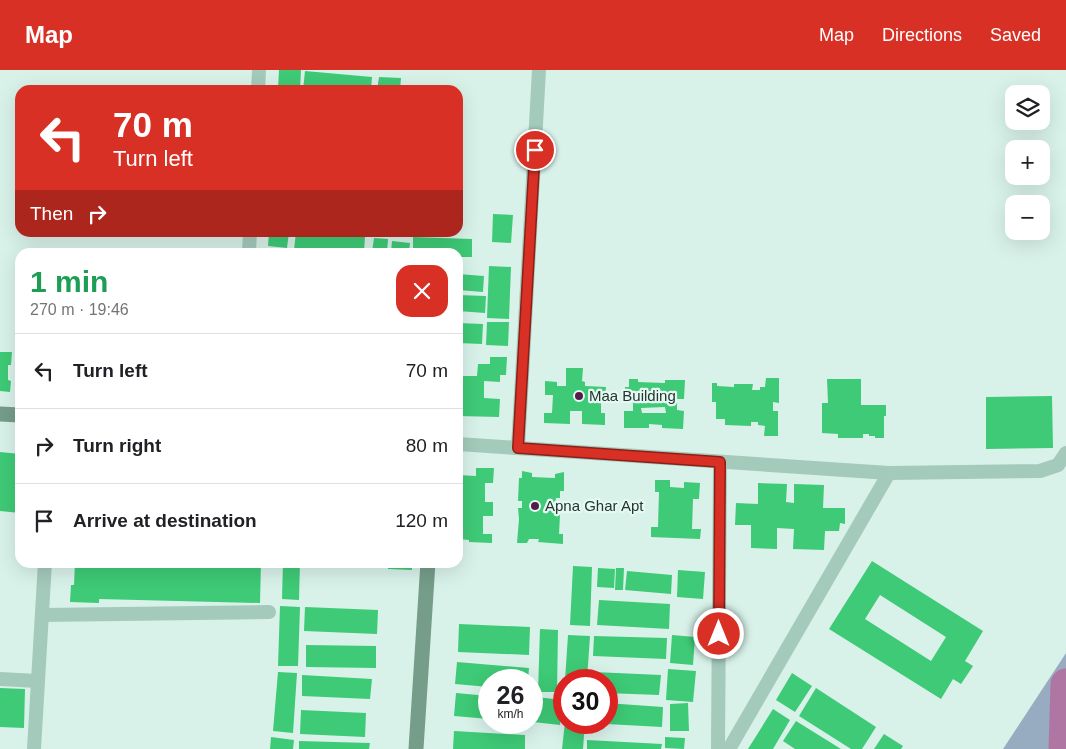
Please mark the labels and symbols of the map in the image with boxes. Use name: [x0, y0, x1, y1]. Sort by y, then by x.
pin: [514, 129, 556, 171]
place label: Maa Building: [589, 387, 676, 404]
marker: Maa Building: [573, 390, 585, 402]
place label: Apna Ghar Apt: [545, 497, 644, 514]
marker: Apna Ghar Apt: [529, 500, 541, 512]
position arrow: [692, 607, 744, 659]
speed limit sign: 30: [553, 669, 618, 734]

